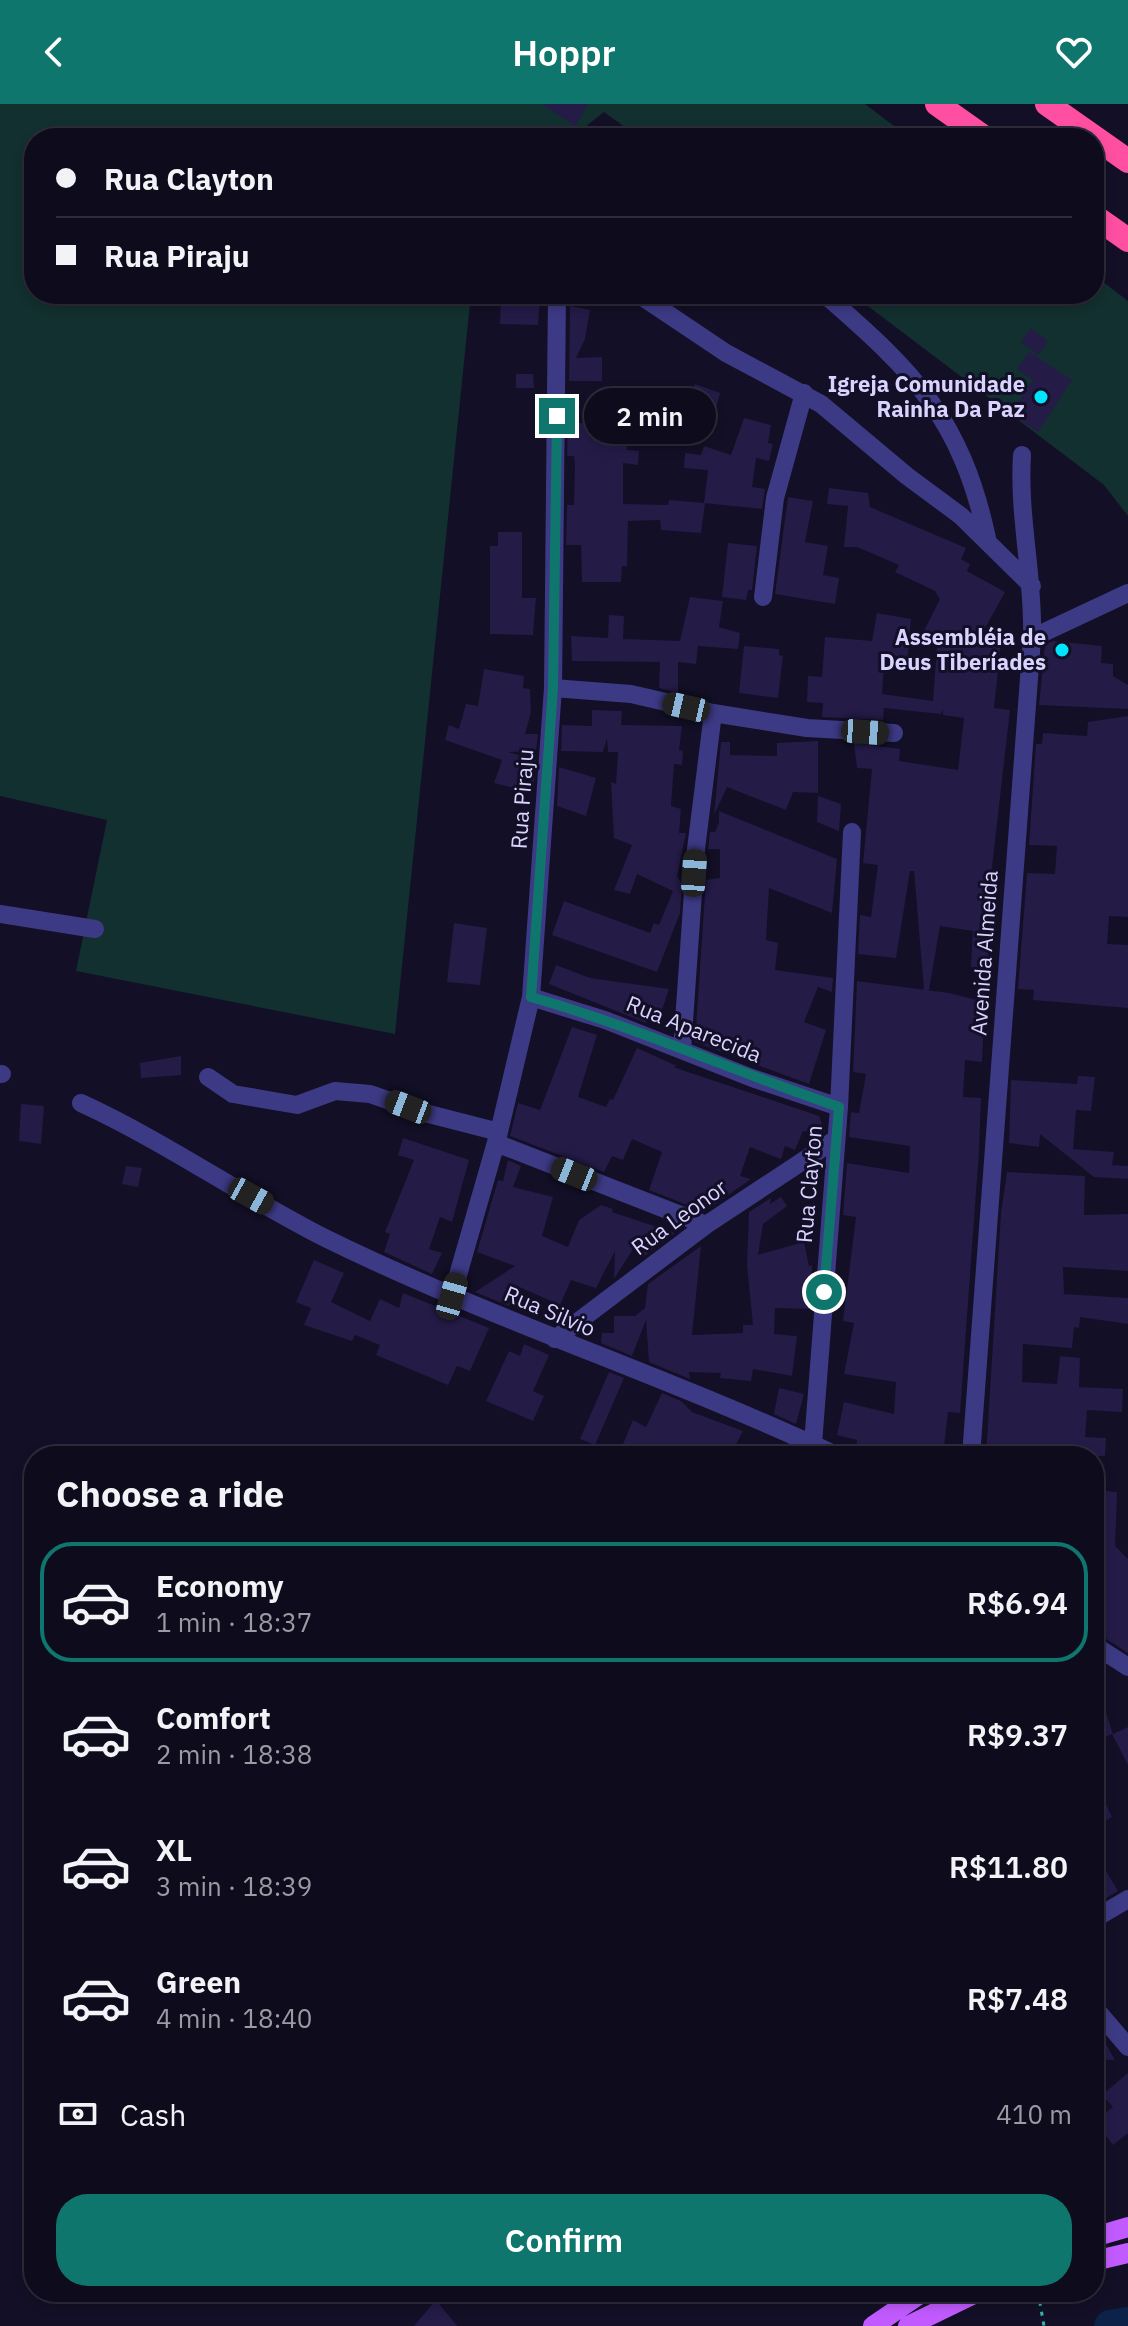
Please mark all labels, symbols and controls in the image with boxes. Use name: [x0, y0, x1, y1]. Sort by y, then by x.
text: Hoppr: [512, 29, 616, 76]
icon: back: [32, 30, 76, 74]
icon: heart: [1052, 30, 1096, 74]
text: Rua Clayton: [104, 159, 274, 198]
text: Rua Piraju: [104, 236, 250, 275]
place label: Igreja Comunidade Rainha Da Paz: [828, 369, 1025, 423]
callout: 2 min: [585, 388, 717, 444]
marker: Igreja Comunidade Rainha Da Paz: [1032, 388, 1050, 406]
route end: [539, 398, 575, 434]
text: 2 min: [616, 399, 684, 433]
place label: Assembléia de Deus Tiberíades: [880, 622, 1046, 676]
marker: Assembléia de Deus Tiberíades: [1053, 641, 1071, 659]
car: [660, 690, 712, 724]
car: [840, 718, 890, 746]
street label: Rua Piraju: [504, 748, 539, 850]
car: [680, 848, 708, 898]
street label: Avenida Almeida: [963, 869, 1004, 1037]
street label: Rua Aparecida: [622, 988, 766, 1069]
car: [381, 1087, 435, 1127]
street label: Rua Clayton: [789, 1124, 828, 1244]
car: [547, 1154, 601, 1194]
street label: Rua Leonor: [625, 1172, 732, 1261]
car: [224, 1174, 278, 1218]
car: [434, 1270, 470, 1322]
route start: [806, 1274, 842, 1310]
street label: Rua Silvio: [500, 1278, 600, 1343]
text: Choose a ride: [56, 1470, 284, 1517]
icon: car: [60, 1566, 132, 1638]
text: Economy: [156, 1566, 284, 1605]
text: R$6.94: [967, 1583, 1068, 1622]
text: 1 min · 18:37: [156, 1605, 312, 1639]
icon: car: [60, 1698, 132, 1770]
text: Comfort: [156, 1698, 271, 1737]
text: R$9.37: [967, 1715, 1068, 1754]
text: 2 min · 18:38: [156, 1737, 312, 1771]
icon: car: [60, 1830, 132, 1902]
text: XL: [156, 1830, 192, 1869]
text: R$11.80: [949, 1847, 1068, 1886]
text: 3 min · 18:39: [156, 1869, 312, 1903]
icon: car: [60, 1962, 132, 2034]
text: Green: [156, 1962, 241, 2001]
text: R$7.48: [967, 1979, 1068, 2018]
text: 4 min · 18:40: [156, 2001, 312, 2035]
icon: cash: [56, 2092, 100, 2136]
text: Cash: [120, 2095, 186, 2134]
text: 410 m: [996, 2097, 1072, 2131]
button: Confirm: [56, 2194, 1072, 2286]

